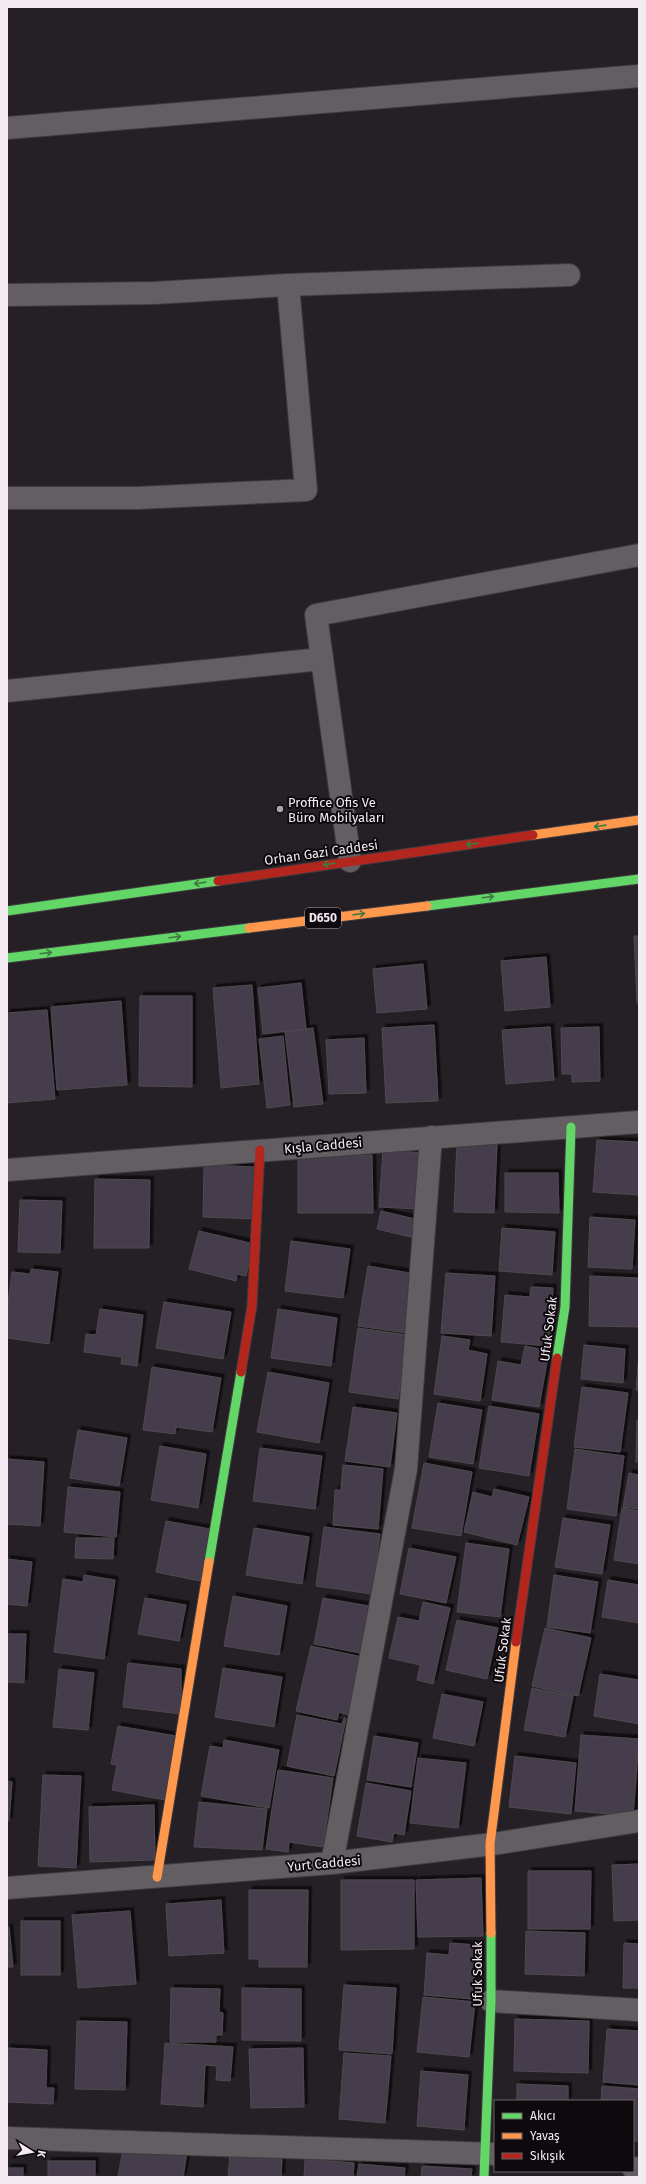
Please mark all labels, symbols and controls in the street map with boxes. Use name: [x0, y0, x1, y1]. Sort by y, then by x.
place label: Proffice Ofis Ve Büro Mobilyaları: [288, 795, 385, 825]
marker: Proffice Ofis Ve Büro Mobilyaları: [275, 804, 285, 814]
one-way arrow: [594, 822, 607, 830]
street label: Orhan Gazi Caddesi: [263, 837, 379, 868]
one-way arrow: [466, 840, 479, 848]
one-way arrow: [323, 860, 336, 868]
one-way arrow: [194, 879, 207, 887]
one-way arrow: [481, 894, 494, 901]
road number: D650: [305, 908, 341, 928]
one-way arrow: [352, 910, 365, 917]
one-way arrow: [168, 933, 181, 940]
one-way arrow: [39, 949, 52, 957]
street label: Kışla Caddesi: [283, 1135, 363, 1156]
street label: Ufuk Sokak: [537, 1295, 560, 1362]
street label: Ufuk Sokak: [491, 1616, 514, 1683]
street label: Yurt Caddesi: [287, 1853, 361, 1874]
street label: Ufuk Sokak: [470, 1941, 485, 2007]
legend: [494, 2100, 634, 2172]
text: Akıcı: [530, 2109, 556, 2123]
text: Yavaş: [530, 2129, 560, 2143]
north arrow: [12, 2132, 52, 2172]
text: K: [34, 2149, 48, 2159]
text: Sıkışık: [530, 2149, 565, 2163]

